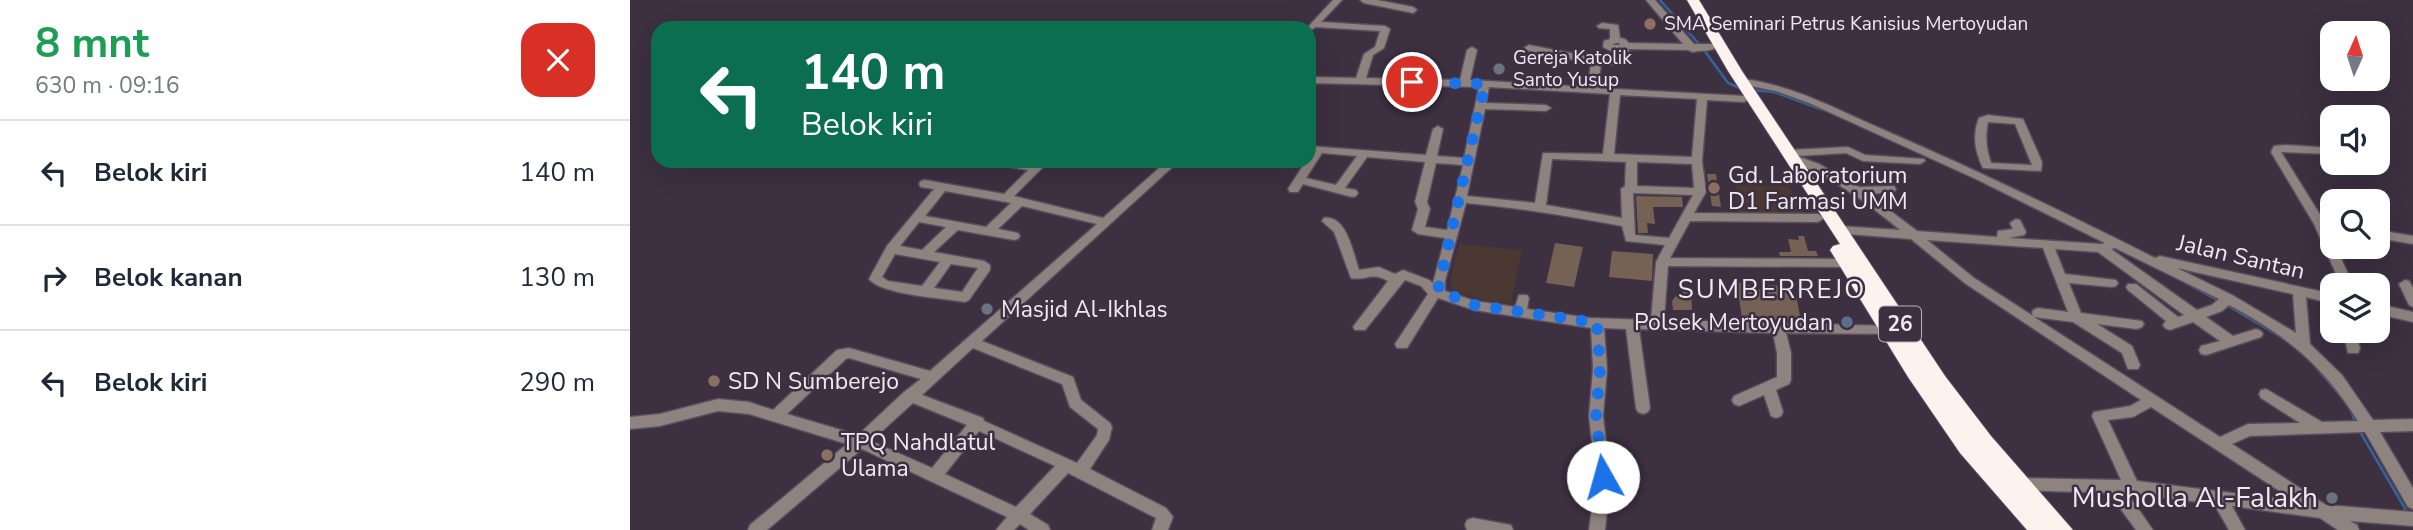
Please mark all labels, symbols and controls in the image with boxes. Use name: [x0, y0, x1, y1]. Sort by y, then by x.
place label: SMA Seminari Petrus Kanisius Mertoyudan: [1664, 11, 2028, 37]
text: 8 mnt: [35, 15, 149, 72]
marker: SMA Seminari Petrus Kanisius Mertoyudan: [1642, 16, 1658, 32]
north arrow: [2320, 21, 2390, 91]
map controls: [2320, 21, 2390, 343]
button: close: [521, 23, 595, 97]
text: 140 m: [801, 39, 945, 106]
place label: Gereja Katolik Santo Yusup: [1513, 45, 1632, 93]
icon: left: [686, 49, 777, 140]
pin: [1382, 52, 1442, 112]
marker: Gereja Katolik Santo Yusup: [1491, 61, 1507, 77]
icon: arrive: [1393, 63, 1431, 101]
text: 630 m · 09:16: [35, 70, 180, 101]
text: Belok kiri: [801, 103, 933, 146]
button: sound: [2320, 105, 2390, 175]
icon: left: [35, 154, 73, 192]
text: Belok kiri: [94, 155, 207, 190]
text: 140 m: [519, 155, 595, 190]
place label: Gd. Laboratorium D1 Farmasi UMM: [1728, 160, 1908, 217]
marker: Gd. Laboratorium D1 Farmasi UMM: [1706, 180, 1722, 196]
button: search: [2320, 189, 2390, 259]
street label: Jalan Santan: [2173, 227, 2308, 287]
icon: right: [35, 259, 73, 297]
text: Belok kanan: [94, 260, 243, 295]
text: 130 m: [519, 260, 595, 295]
district label: SUMBERREJO: [1678, 272, 1866, 307]
button: layers: [2320, 273, 2390, 343]
place label: Masjid Al-Ikhlas: [1001, 294, 1168, 325]
marker: Masjid Al-Ikhlas: [979, 301, 995, 317]
road number: 26: [1879, 306, 1921, 342]
place label: Polsek Mertoyudan: [1634, 307, 1833, 338]
marker: Polsek Mertoyudan: [1839, 314, 1855, 330]
icon: left: [35, 364, 73, 402]
text: Belok kiri: [94, 365, 207, 400]
text: 290 m: [519, 365, 595, 400]
place label: SD N Sumberejo: [728, 366, 899, 397]
marker: SD N Sumberejo: [706, 373, 722, 389]
place label: TPQ Nahdlatul Ulama: [841, 427, 995, 484]
position arrow: [1566, 440, 1640, 514]
marker: TPQ Nahdlatul Ulama: [819, 447, 835, 463]
place label: Musholla Al-Falakh: [2072, 479, 2318, 517]
marker: Musholla Al-Falakh: [2324, 490, 2340, 506]

